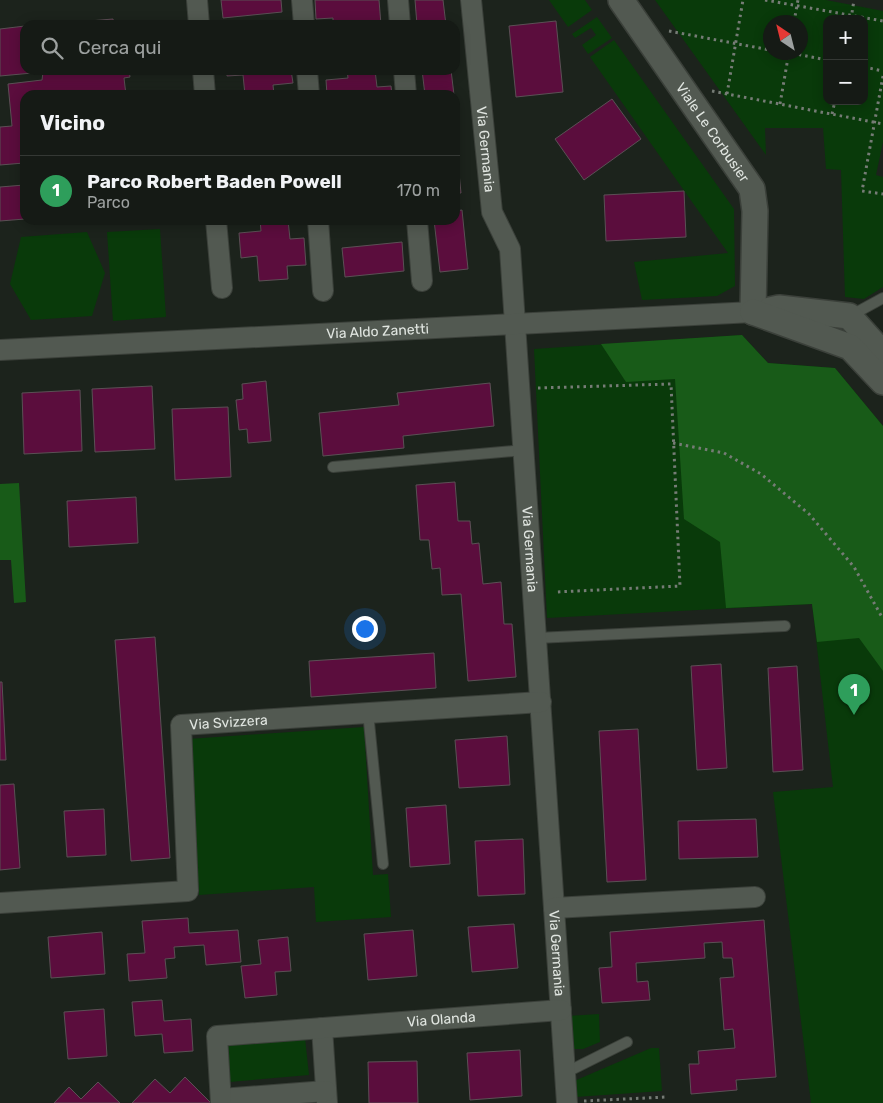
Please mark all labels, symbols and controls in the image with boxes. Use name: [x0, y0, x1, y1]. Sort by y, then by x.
north arrow: [763, 15, 808, 60]
map controls: [823, 15, 868, 105]
button: +: [823, 15, 868, 60]
search box: [20, 20, 460, 75]
icon: search: [38, 34, 66, 62]
text: Cerca qui: [78, 36, 161, 59]
button: −: [823, 60, 868, 105]
street label: Viale Le Corbusier: [672, 80, 753, 186]
street label: Via Germania: [473, 106, 498, 193]
text: Vicino: [40, 110, 105, 135]
text: Parco Robert Baden Powell: [87, 170, 342, 193]
text: 1: [52, 181, 60, 200]
text: 170 m: [397, 181, 440, 200]
text: Parco: [87, 193, 130, 212]
street label: Via Aldo Zanetti: [326, 320, 429, 343]
street label: Via Germania: [518, 506, 541, 593]
your location: [352, 616, 378, 642]
pin: 1: [838, 674, 870, 715]
street label: Via Svizzera: [189, 711, 268, 733]
street label: Via Germania: [545, 910, 568, 997]
street label: Via Olanda: [406, 1008, 476, 1031]

